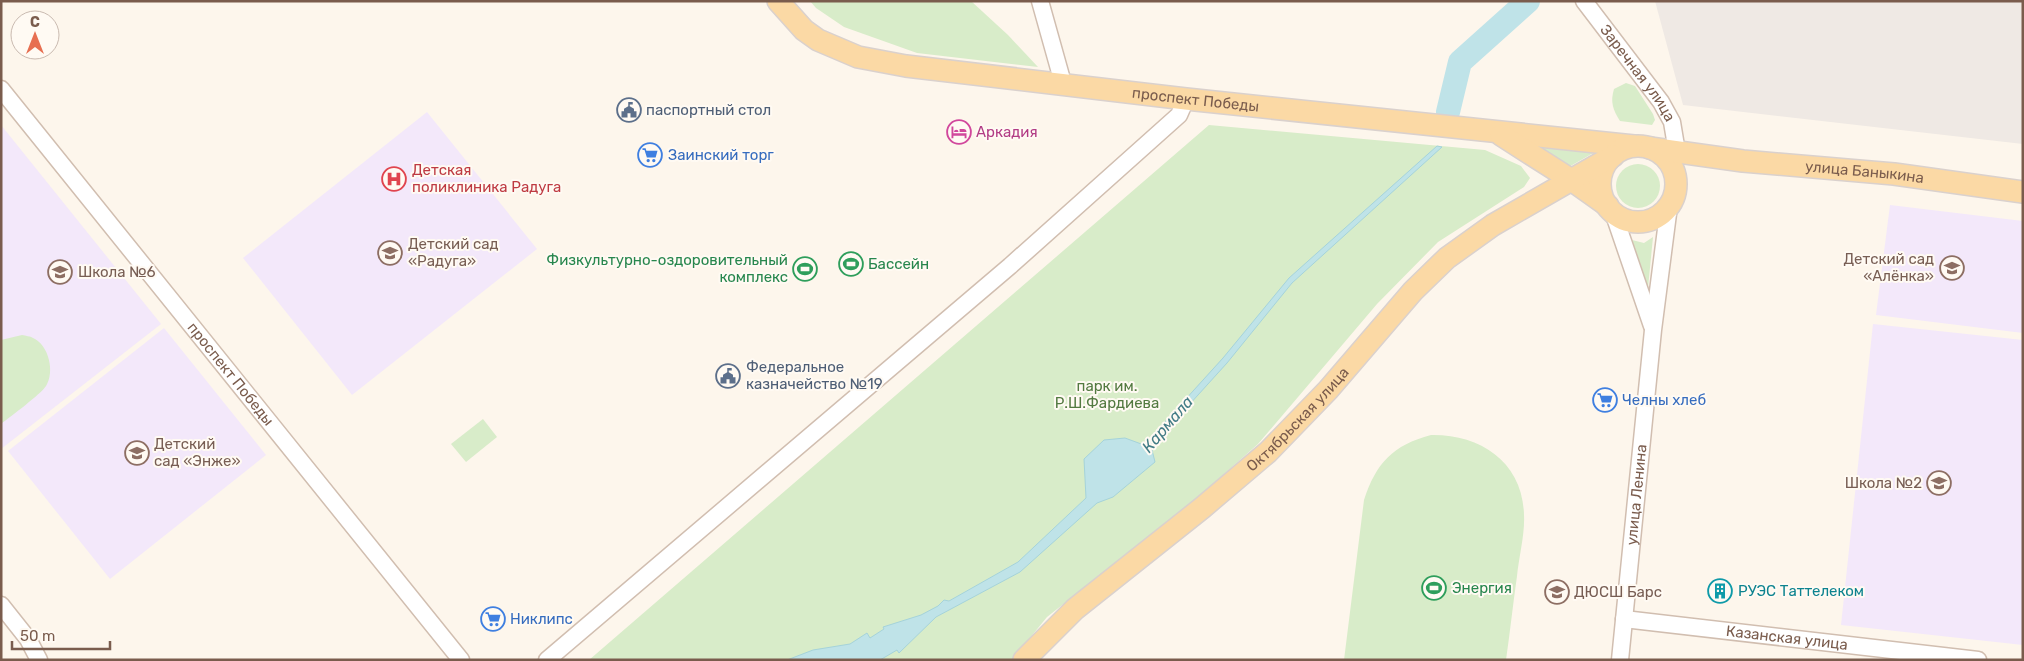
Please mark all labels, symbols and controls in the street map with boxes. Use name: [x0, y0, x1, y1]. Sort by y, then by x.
north arrow: [10, 10, 60, 60]
text: С: [30, 14, 40, 31]
street label: Заречная улица: [1596, 21, 1679, 125]
street label: проспект Победы: [1131, 84, 1260, 116]
public building icon: паспортный стол: [616, 97, 642, 123]
place label: паспортный стол: [646, 101, 771, 119]
hotel icon: Аркадия: [946, 119, 972, 145]
place label: Аркадия: [976, 123, 1038, 141]
supermarket icon: Заинский торг: [637, 142, 663, 168]
place label: Заинский торг: [668, 146, 774, 164]
street label: улица Баныкина: [1805, 157, 1925, 187]
place label: Детская поликлиника Радуга: [412, 161, 561, 196]
hospital icon: Детская поликлиника Радуга: [381, 166, 407, 192]
place label: Детский сад «Радуга»: [408, 235, 499, 270]
school or university icon: Детский сад «Радуга»: [377, 240, 403, 266]
place label: Детский сад «Алёнка»: [1843, 250, 1934, 285]
place label: Физкультурно-оздоровительный комплекс: [546, 251, 788, 286]
sports icon: Бассейн: [838, 251, 864, 277]
place label: Бассейн: [868, 255, 929, 273]
school or university icon: Детский сад «Алёнка»: [1939, 255, 1965, 281]
sports icon: Физкультурно-оздоровительный комплекс: [792, 256, 818, 282]
school or university icon: Школа №6: [47, 259, 73, 285]
place label: Школа №6: [78, 263, 156, 281]
street label: проспект Победы: [184, 319, 278, 429]
place label: Федеральное казначейство №19: [746, 358, 883, 393]
public building icon: Федеральное казначейство №19: [715, 363, 741, 389]
street label: Октябрьская улица: [1243, 363, 1353, 475]
park label: парк им. Р.Ш.Фардиева: [1055, 377, 1159, 412]
supermarket icon: Челны хлеб: [1592, 387, 1618, 413]
place label: Челны хлеб: [1622, 391, 1706, 409]
water label: Кармала: [1138, 392, 1197, 456]
place label: Детский сад «Энже»: [154, 435, 241, 470]
school or university icon: Детский сад «Энже»: [124, 440, 150, 466]
street label: улица Ленина: [1623, 443, 1651, 546]
school or university icon: Школа №2: [1926, 470, 1952, 496]
place label: Школа №2: [1845, 474, 1922, 492]
sports icon: Энергия: [1421, 575, 1447, 601]
building icon: РУЭС Таттелеком: [1707, 578, 1733, 604]
place label: Энергия: [1452, 579, 1512, 597]
school or university icon: ДЮСШ Барс: [1544, 579, 1570, 605]
place label: РУЭС Таттелеком: [1738, 582, 1864, 600]
place label: ДЮСШ Барс: [1574, 583, 1662, 601]
supermarket icon: Никлипс: [480, 606, 506, 632]
place label: Никлипс: [510, 610, 573, 628]
scale bar: [12, 618, 110, 650]
street label: Казанская улица: [1725, 622, 1849, 654]
text: 50 m: [20, 627, 55, 645]

